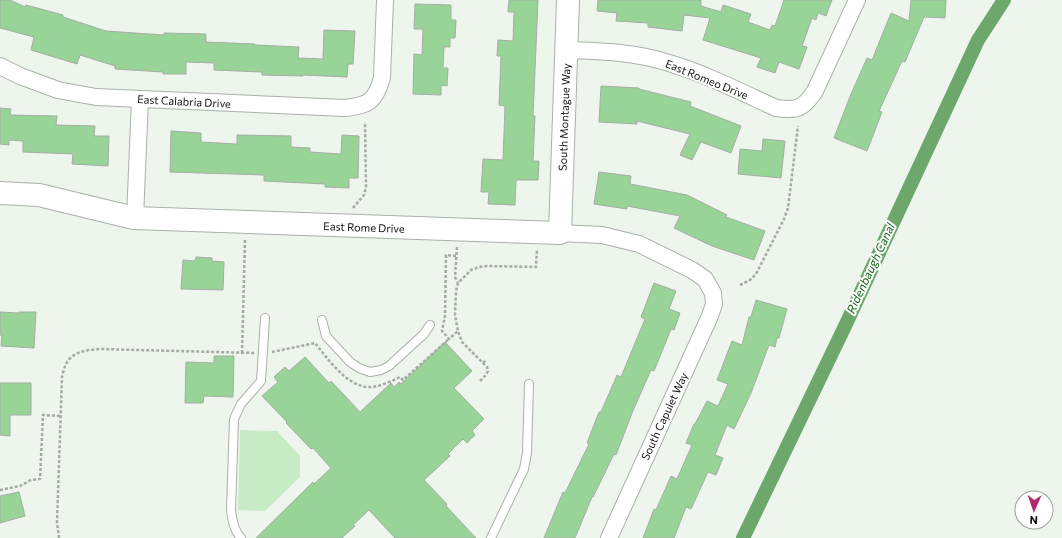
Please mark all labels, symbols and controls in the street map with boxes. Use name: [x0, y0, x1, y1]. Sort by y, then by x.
street label: East Romeo Drive: [664, 56, 750, 102]
street label: South Montague Way: [556, 63, 572, 171]
street label: East Calabria Drive: [137, 92, 231, 110]
street label: East Rome Drive: [323, 219, 405, 235]
water label: Ridenbaugh Canal: [843, 220, 897, 315]
street label: South Capulet Way: [638, 370, 690, 462]
north arrow: [1014, 490, 1054, 530]
text: N: [1029, 514, 1038, 527]

